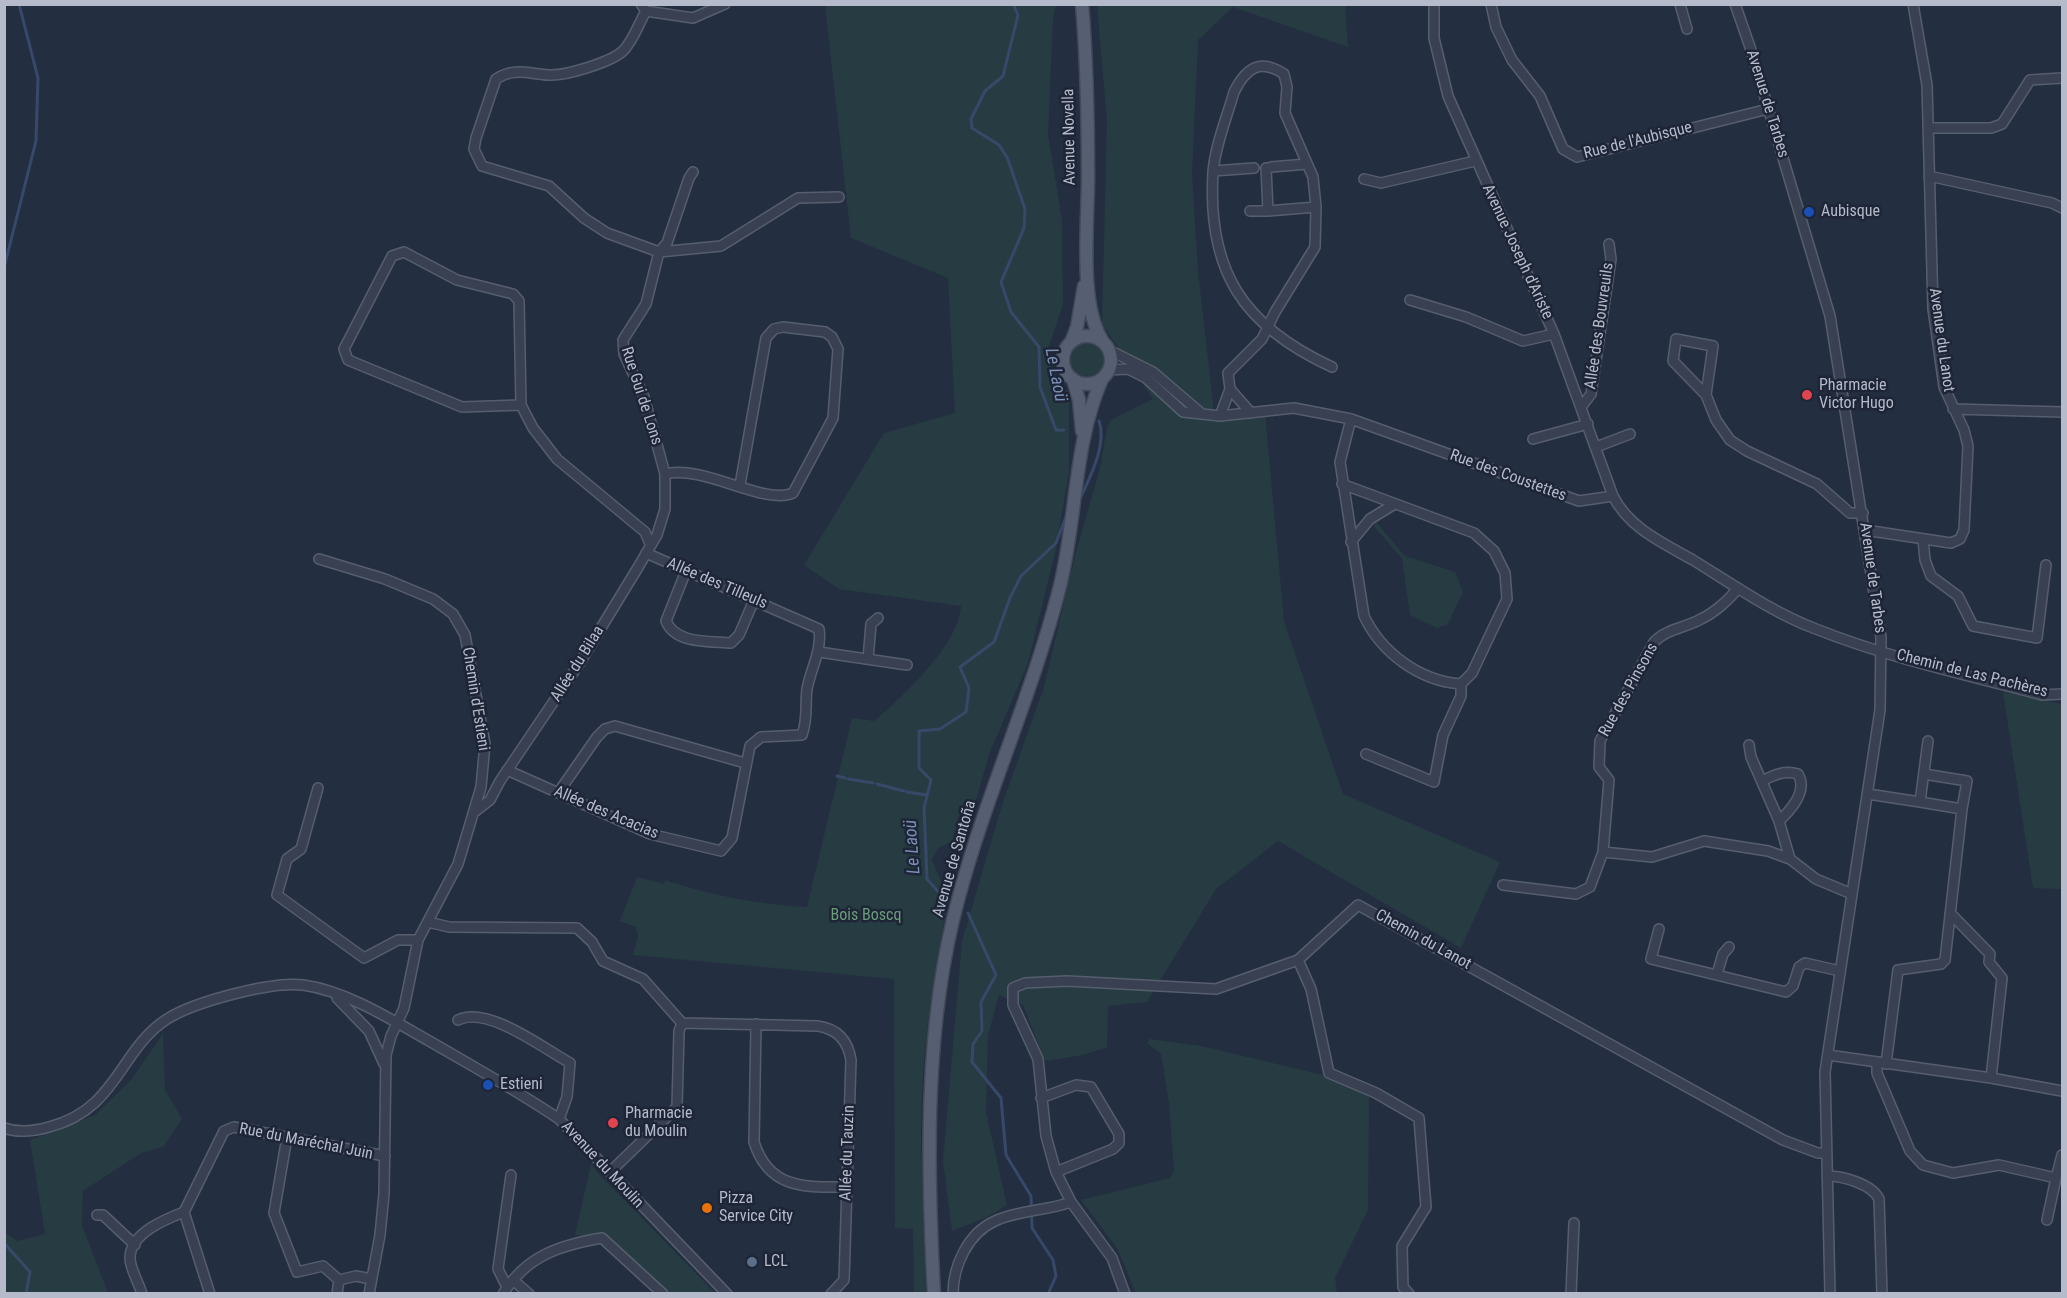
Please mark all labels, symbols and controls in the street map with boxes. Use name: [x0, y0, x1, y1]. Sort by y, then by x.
street label: Avenue de Tarbes: [1742, 48, 1792, 160]
street label: Avenue Novella: [1060, 88, 1080, 186]
street label: Rue de l'Aubisque: [1582, 118, 1694, 164]
street label: Avenue Joseph d'Ariste: [1477, 181, 1557, 323]
place label: Aubisque: [1821, 202, 1880, 222]
marker: Aubisque: [1802, 205, 1816, 219]
street label: Allée des Bouvreuils: [1582, 261, 1618, 391]
street label: Avenue du Lanot: [1924, 287, 1958, 393]
street label: Rue Gui de Lons: [616, 345, 666, 447]
water label: Le Laoü: [1039, 346, 1071, 404]
place label: Pharmacie Victor Hugo: [1819, 376, 1894, 414]
marker: Pharmacie Victor Hugo: [1800, 388, 1814, 402]
street label: Rue des Coustettes: [1447, 446, 1569, 506]
street label: Avenue de Tarbes: [1855, 521, 1889, 635]
street label: Allée des Tilleuls: [664, 554, 770, 614]
street label: Allée du Bilaa: [547, 622, 609, 706]
street label: Rue des Pinsons: [1595, 640, 1663, 740]
street label: Chemin d'Estieni: [457, 646, 493, 752]
street label: Chemin de Las Pachères: [1894, 646, 2050, 702]
street label: Allée des Acacias: [551, 782, 661, 844]
street label: Avenue de Santoña: [929, 798, 981, 920]
water label: Le Laoü: [900, 819, 926, 875]
park label: Bois Boscq: [831, 906, 901, 926]
street label: Chemin du Lanot: [1372, 906, 1474, 974]
place label: Estieni: [500, 1075, 543, 1095]
marker: Estieni: [481, 1078, 495, 1092]
place label: Pharmacie du Moulin: [625, 1104, 692, 1142]
street label: Allée du Tauzin: [837, 1105, 859, 1201]
marker: Pharmacie du Moulin: [606, 1116, 620, 1130]
street label: Avenue du Moulin: [557, 1117, 647, 1213]
street label: Rue du Maréchal Juin: [238, 1120, 374, 1164]
place label: Pizza Service City: [719, 1189, 793, 1227]
marker: Pizza Service City: [700, 1201, 714, 1215]
place label: LCL: [764, 1252, 788, 1272]
marker: LCL: [745, 1255, 759, 1269]

